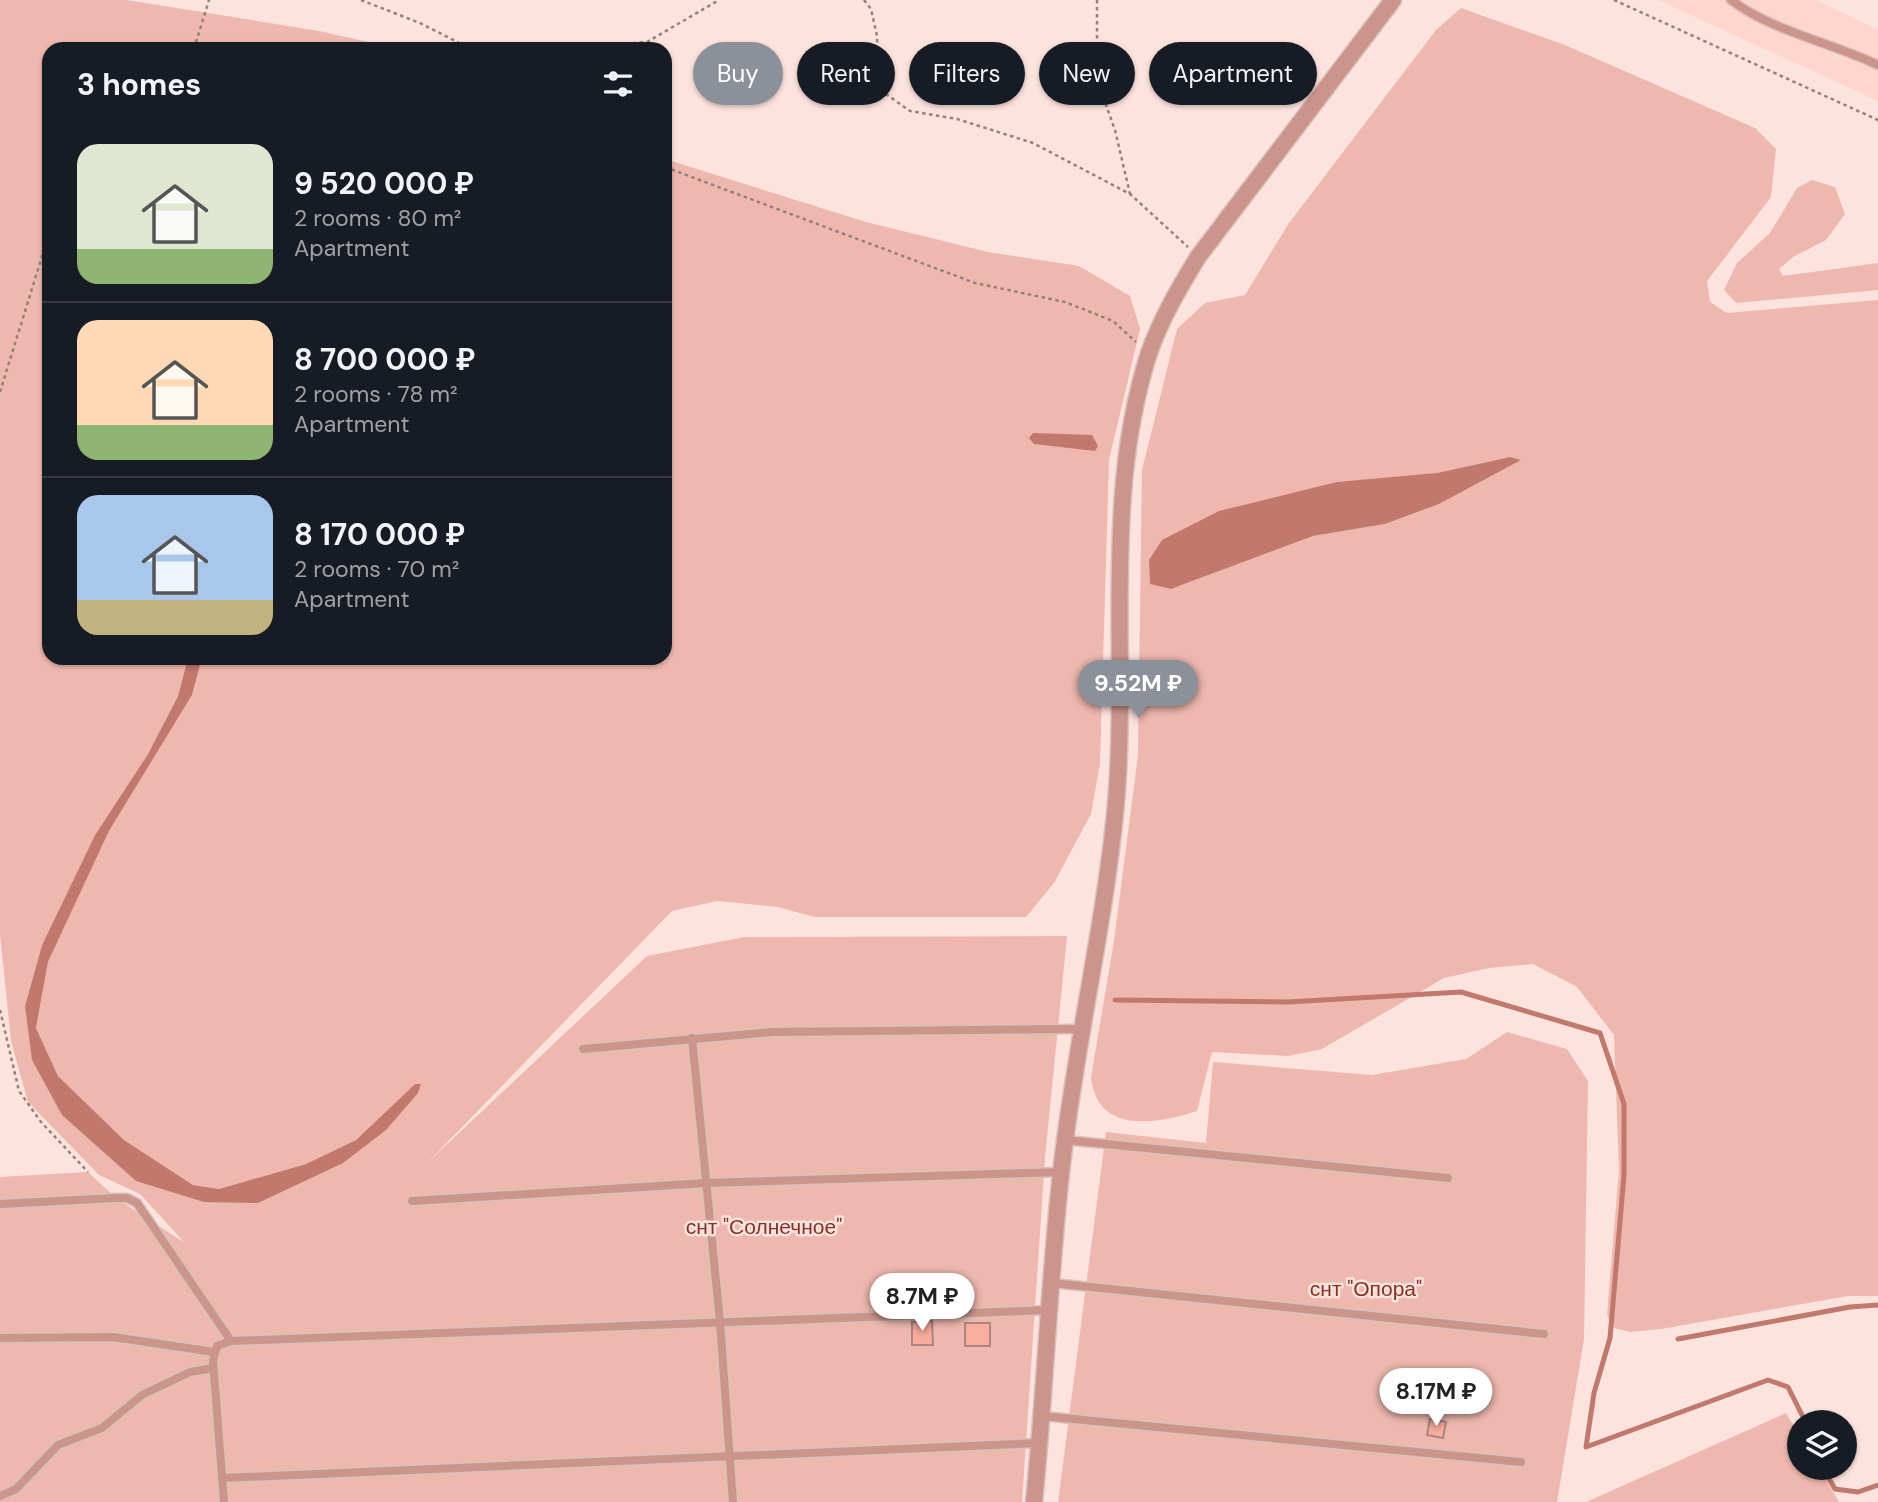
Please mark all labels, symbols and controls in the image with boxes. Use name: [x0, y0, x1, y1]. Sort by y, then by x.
chip: Buy: [693, 42, 783, 105]
chip: Rent: [797, 42, 895, 105]
chip: Filters: [909, 42, 1025, 105]
chip: New: [1039, 42, 1135, 105]
chip: Apartment: [1149, 42, 1317, 105]
text: 3 homes: [77, 65, 201, 104]
icon: filters: [599, 65, 637, 103]
text: 9 520 000 ₽: [294, 164, 474, 203]
icon: home: [133, 172, 217, 256]
text: 2 rooms · 80 m²: [294, 203, 461, 233]
text: Apartment: [294, 233, 409, 263]
text: 8 700 000 ₽: [294, 340, 475, 379]
icon: home: [133, 348, 217, 432]
text: 2 rooms · 78 m²: [294, 379, 458, 409]
text: Apartment: [294, 409, 409, 439]
text: 8 170 000 ₽: [294, 515, 465, 554]
icon: home: [133, 523, 217, 607]
text: 2 rooms · 70 m²: [294, 554, 459, 584]
text: Apartment: [294, 584, 409, 614]
pin: 9.52M ₽: [1073, 660, 1203, 720]
text: 9.52M ₽: [1094, 668, 1182, 698]
park label: снт "Солнечное": [686, 1213, 842, 1241]
pin: 8.7M ₽: [865, 1274, 979, 1333]
park label: снт "Опора": [1310, 1275, 1422, 1303]
text: 8.7M ₽: [886, 1281, 958, 1311]
pin: 8.17M ₽: [1371, 1368, 1501, 1428]
text: 8.17M ₽: [1395, 1376, 1477, 1406]
map controls: [1787, 1410, 1857, 1480]
button: layers: [1787, 1410, 1857, 1480]

